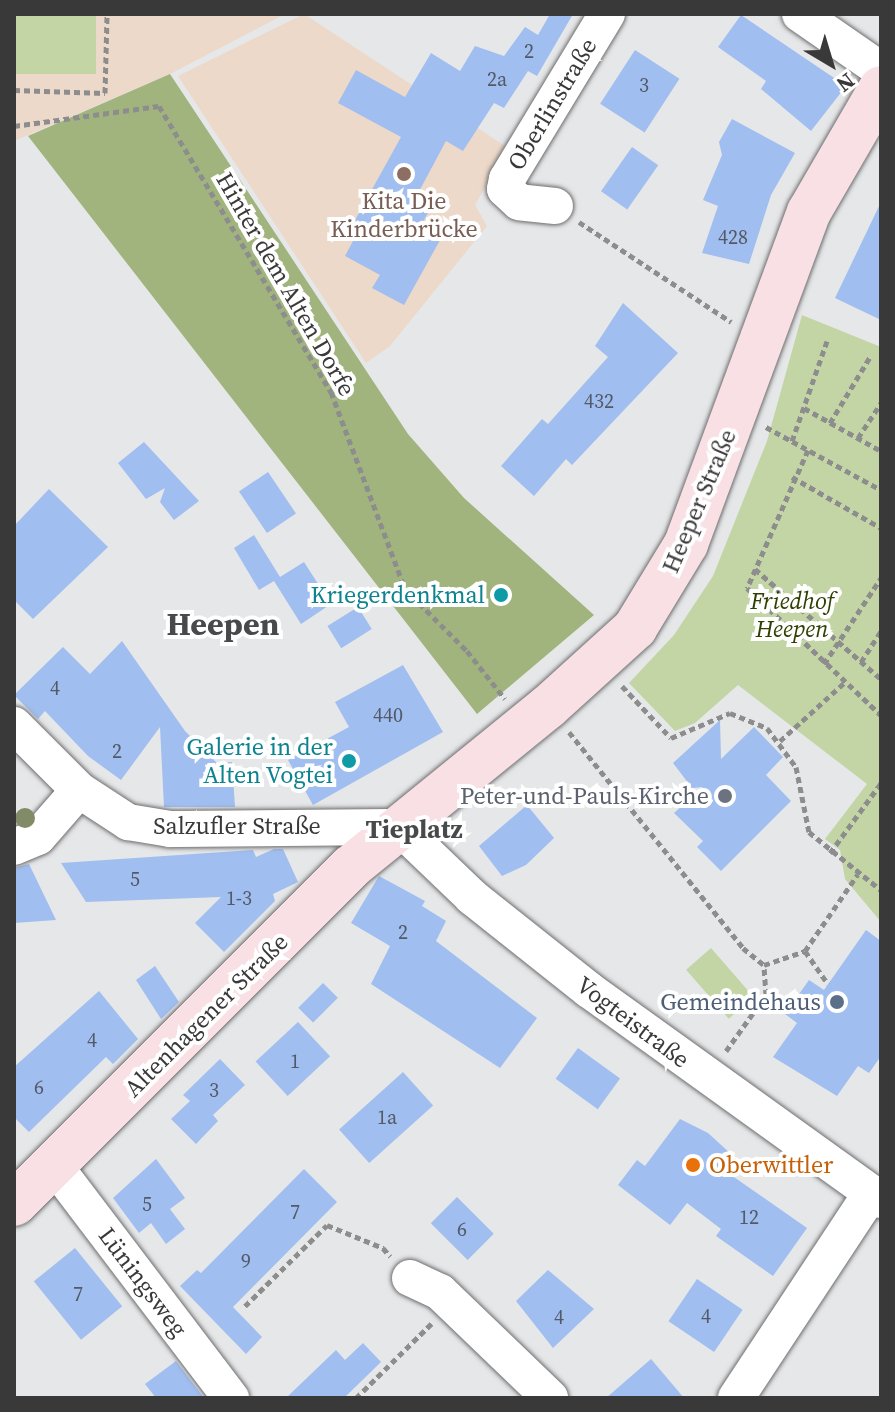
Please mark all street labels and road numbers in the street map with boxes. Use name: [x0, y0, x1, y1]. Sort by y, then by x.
street label: Oberlinstraße: [501, 33, 603, 175]
street label: Hinter dem Alten Dorfe: [210, 167, 362, 401]
street label: Heeper Straße: [656, 425, 742, 577]
street label: Salzufler Straße: [153, 812, 321, 840]
street label: Altenhagener Straße: [118, 927, 294, 1103]
street label: Vogteistraße: [571, 970, 695, 1074]
street label: Lüningsweg: [93, 1222, 193, 1342]

